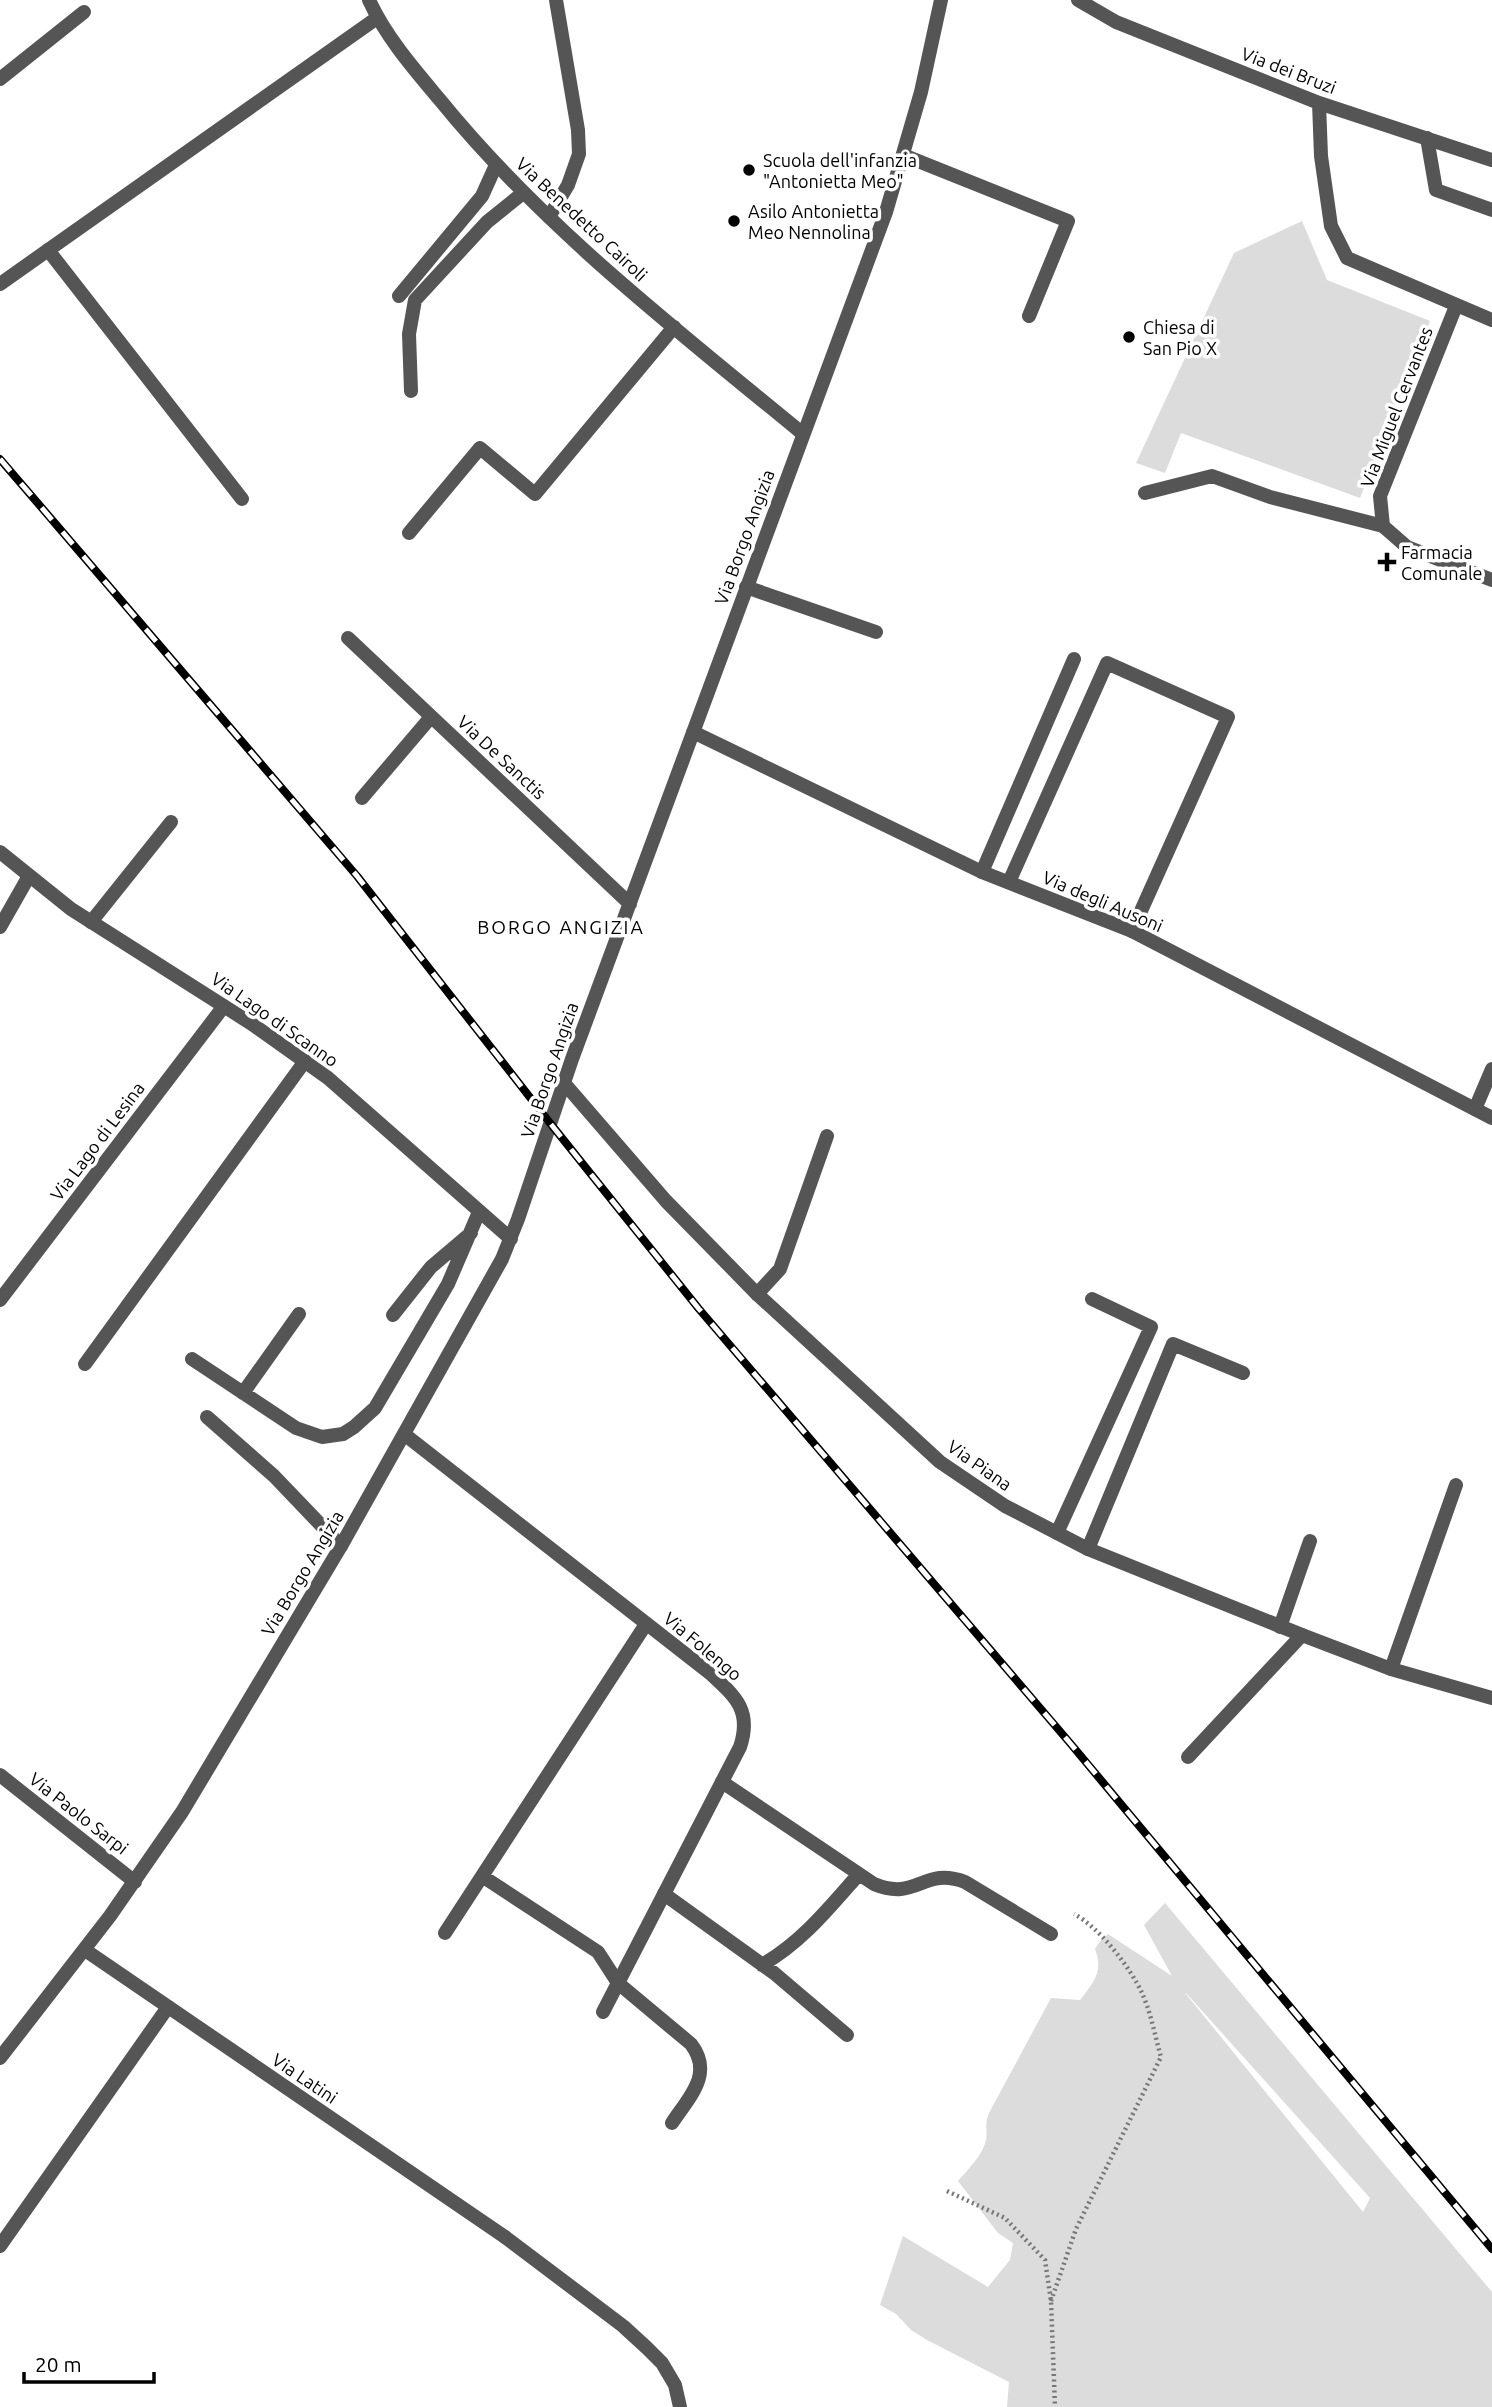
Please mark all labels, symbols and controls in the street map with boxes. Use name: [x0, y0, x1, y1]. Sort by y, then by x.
street label: Via dei Bruzi: [1239, 43, 1339, 97]
place label: Scuola dell'infanzia "Antonietta Meo": [763, 150, 917, 191]
street label: Via Benedetto Cairoli: [512, 153, 652, 285]
marker: Scuola dell'infanzia "Antonietta Meo": [741, 162, 757, 178]
place label: Asilo Antonietta Meo Nennolina: [748, 201, 879, 242]
marker: Asilo Antonietta Meo Nennolina: [726, 213, 742, 229]
place label: Chiesa di San Pio X: [1143, 317, 1217, 358]
street label: Via Miguel Cervantes: [1356, 324, 1436, 490]
marker: Chiesa di San Pio X: [1121, 329, 1137, 345]
street label: Via Borgo Angizia: [710, 467, 778, 607]
place label: Farmacia Comunale: [1401, 542, 1483, 583]
marker: Farmacia Comunale: [1379, 554, 1395, 570]
street label: Via De Sanctis: [454, 711, 550, 803]
street label: Via degli Ausoni: [1040, 867, 1166, 935]
district label: BORGO ANGIZIA: [477, 916, 645, 938]
street label: Via Lago di Scanno: [208, 968, 342, 1070]
street label: Via Borgo Angizia: [516, 1000, 582, 1140]
street label: Via Lago di Lesina: [46, 1078, 148, 1204]
street label: Via Piana: [944, 1436, 1016, 1494]
street label: Via Borgo Angizia: [257, 1507, 347, 1639]
street label: Via Folengo: [660, 1608, 746, 1684]
street label: Via Paolo Sarpi: [26, 1768, 132, 1858]
street label: Via Latini: [269, 2049, 341, 2107]
scale bar: [24, 2340, 154, 2384]
text: 20 m: [35, 2352, 82, 2376]

